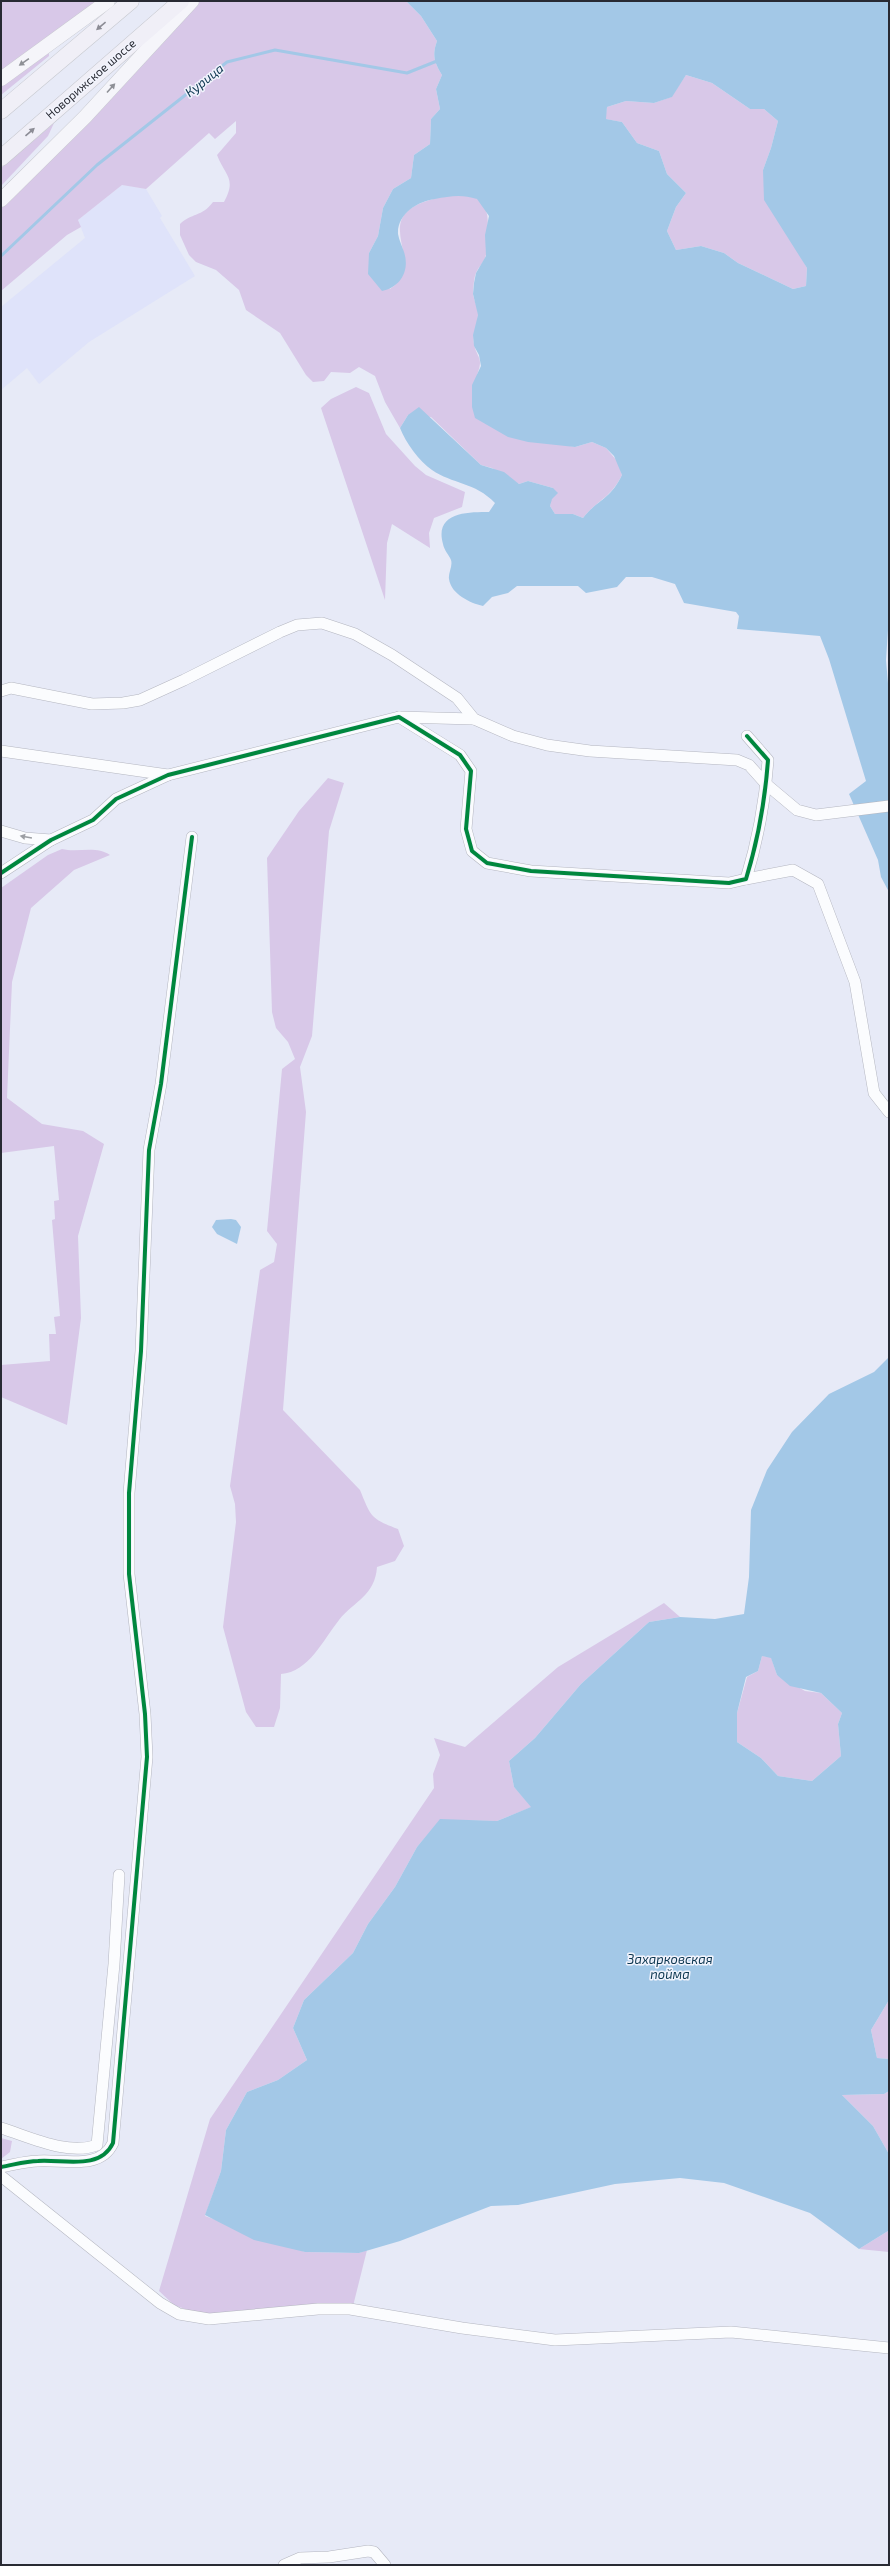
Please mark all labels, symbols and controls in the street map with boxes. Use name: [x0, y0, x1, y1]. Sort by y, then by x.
one-way arrow: [96, 22, 107, 31]
street label: Новорижское шоссе: [42, 35, 138, 121]
one-way arrow: [19, 58, 29, 66]
water label: Курица: [181, 60, 227, 100]
one-way arrow: [106, 83, 115, 92]
one-way arrow: [26, 128, 35, 137]
one-way arrow: [19, 834, 32, 840]
water label: Захарковская пойма: [626, 1951, 713, 1982]

